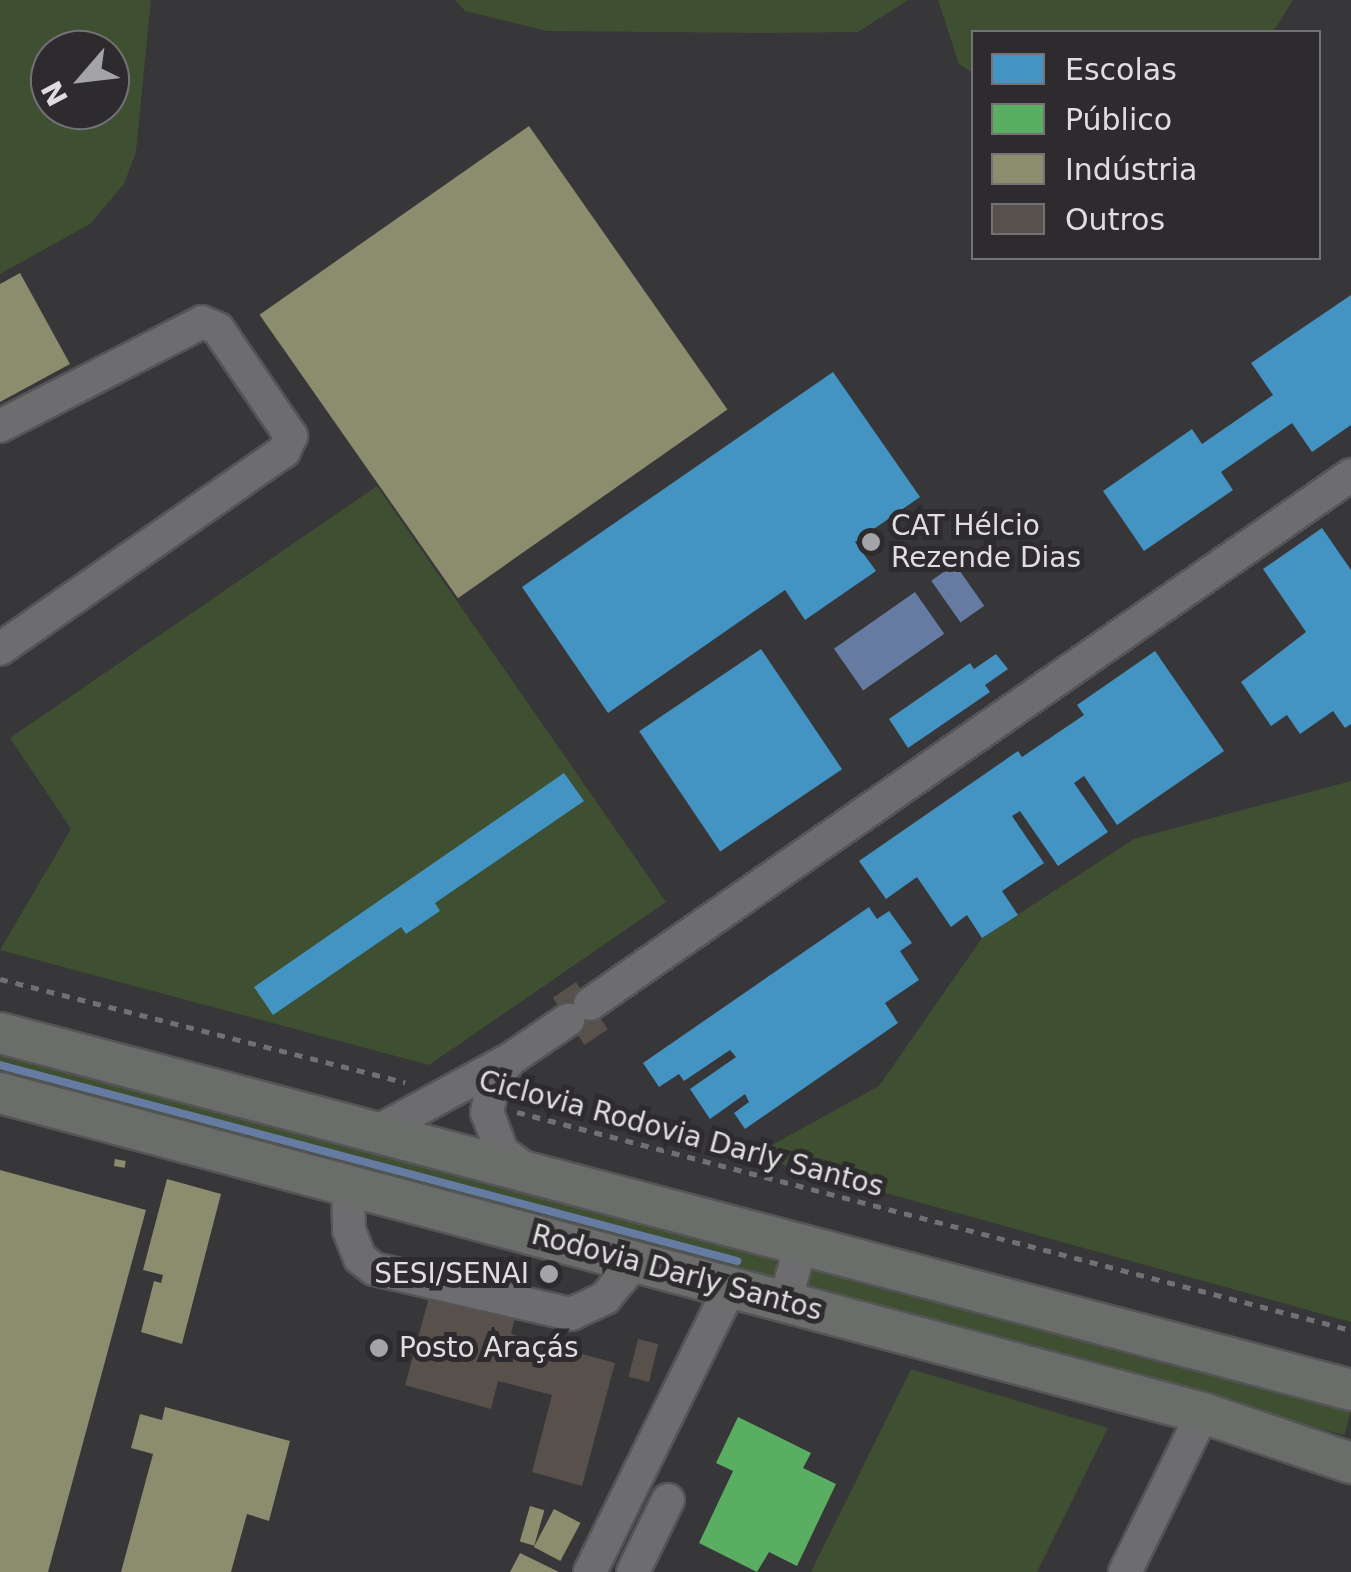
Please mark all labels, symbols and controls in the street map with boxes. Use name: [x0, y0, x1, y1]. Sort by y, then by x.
north arrow: [30, 30, 130, 130]
legend: [971, 30, 1321, 260]
text: Escolas: [1065, 52, 1177, 87]
text: N: [35, 75, 75, 111]
text: Público: [1065, 102, 1172, 137]
text: Indústria: [1065, 152, 1197, 187]
text: Outros: [1065, 202, 1165, 237]
place label: CAT Hélcio Rezende Dias: [891, 509, 1081, 575]
marker: CAT Hélcio Rezende Dias: [860, 531, 882, 553]
street label: Ciclovia Rodovia Darly Santos: [475, 1064, 887, 1204]
street label: Rodovia Darly Santos: [528, 1218, 826, 1328]
place label: SESI/SENAI: [374, 1257, 529, 1291]
marker: SESI/SENAI: [538, 1263, 560, 1285]
place label: Posto Araçás: [399, 1331, 579, 1365]
marker: Posto Araçás: [368, 1337, 390, 1359]

